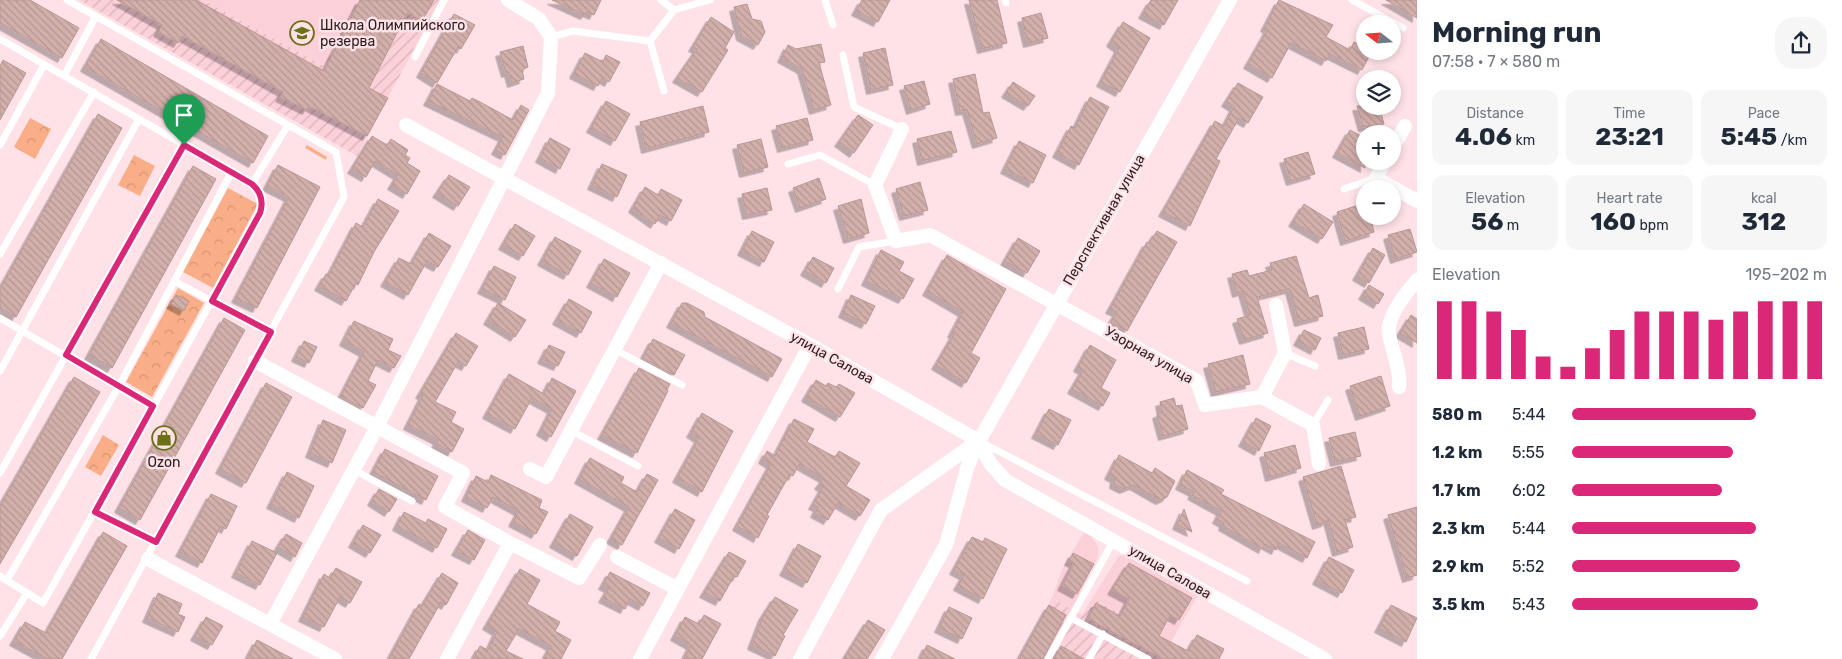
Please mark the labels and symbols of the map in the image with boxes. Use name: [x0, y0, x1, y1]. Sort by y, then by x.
north arrow: [1356, 15, 1401, 60]
place label: Школа Олимпийского резерва: [320, 17, 465, 50]
school or university icon: Школа Олимпийского резерва: [289, 20, 315, 46]
pin: [163, 94, 205, 145]
street label: Перспективная улица: [1059, 151, 1149, 289]
street label: Узорная улица: [1102, 323, 1196, 387]
street label: улица Салова: [787, 328, 877, 388]
shop icon: Ozon: [151, 425, 177, 451]
place label: Ozon: [147, 454, 181, 471]
street label: улица Салова: [1126, 542, 1214, 602]

